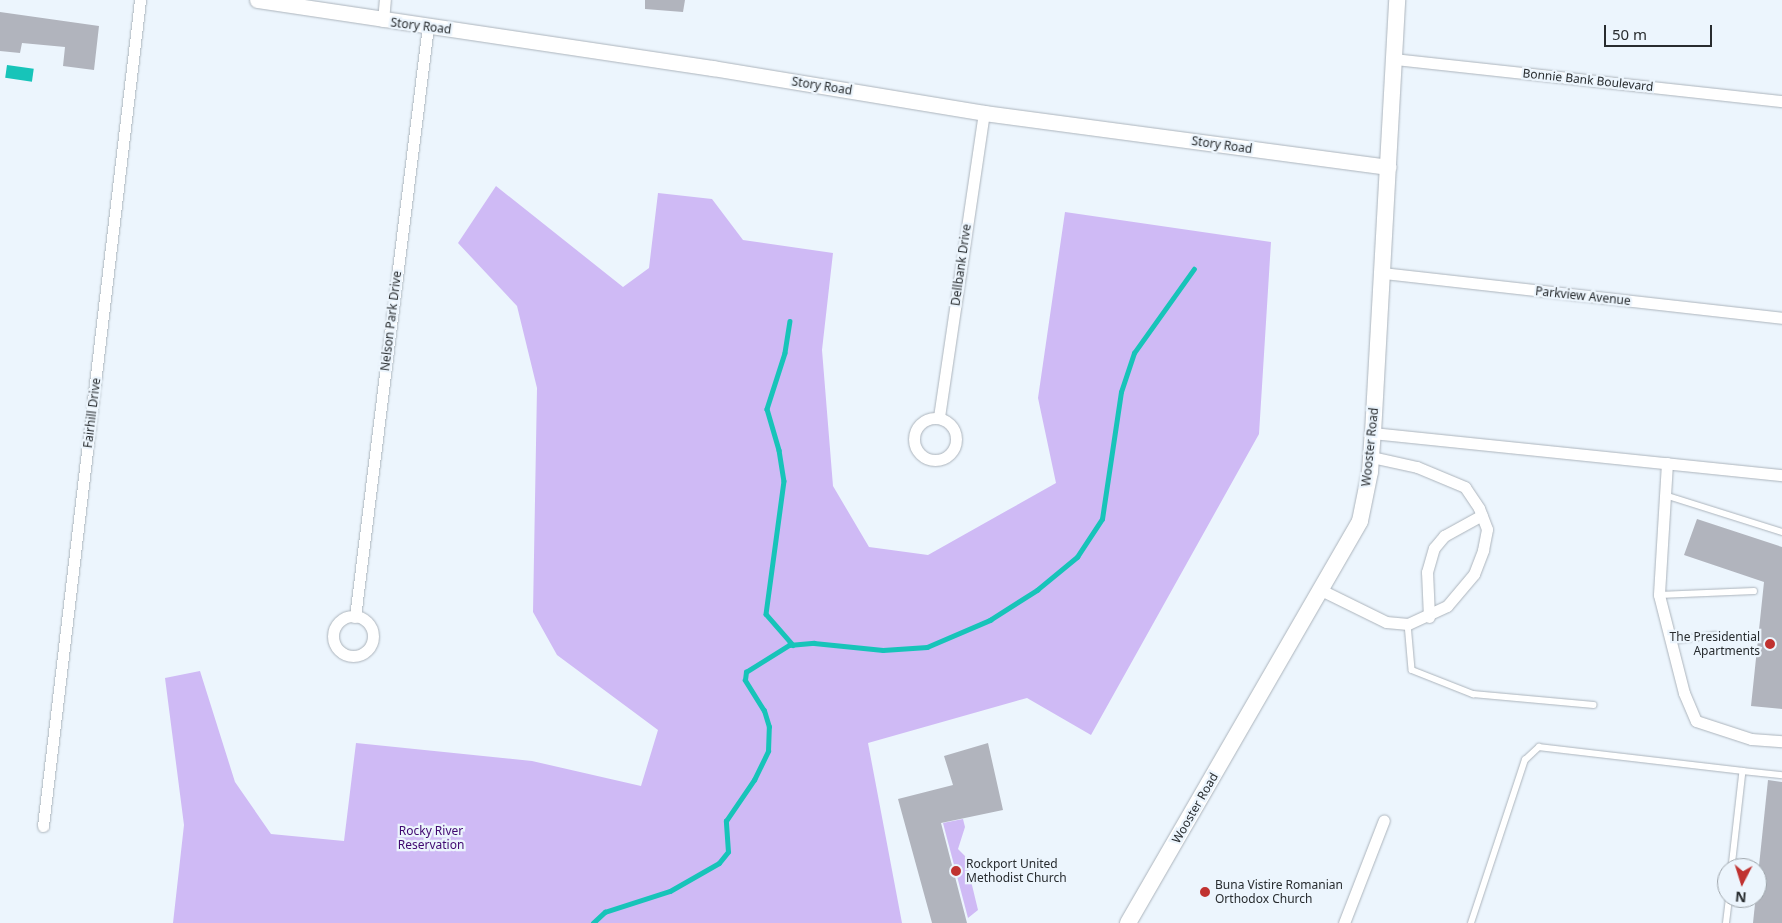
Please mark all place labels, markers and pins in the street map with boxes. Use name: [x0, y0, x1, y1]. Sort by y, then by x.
place label: The Presidential Apartments: [1670, 630, 1760, 658]
marker: The Presidential Apartments: [1764, 638, 1776, 650]
place label: Rockport United Methodist Church: [966, 857, 1067, 885]
marker: Rockport United Methodist Church: [950, 865, 962, 877]
place label: Buna Vistire Romanian Orthodox Church: [1215, 878, 1343, 906]
marker: Buna Vistire Romanian Orthodox Church: [1199, 886, 1211, 898]

